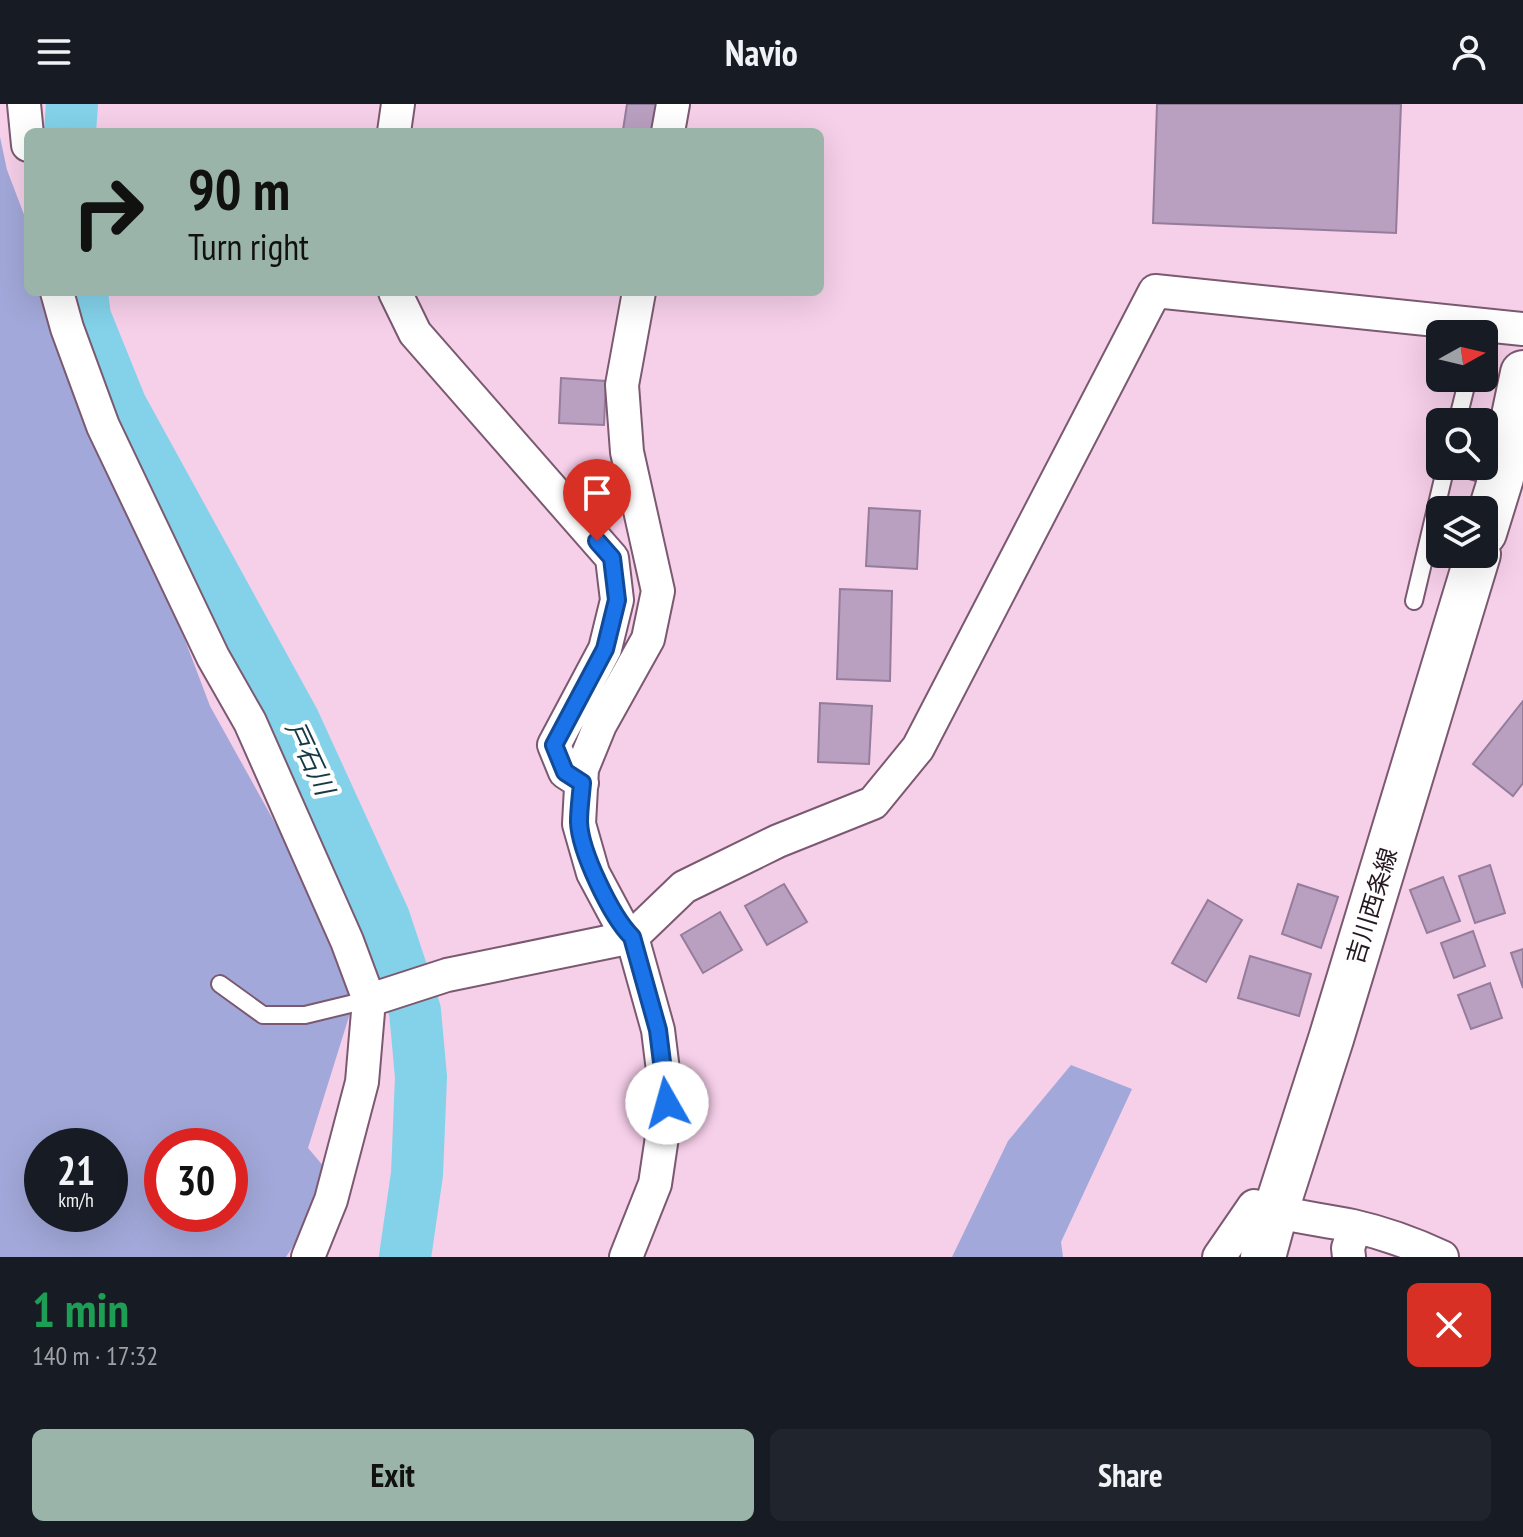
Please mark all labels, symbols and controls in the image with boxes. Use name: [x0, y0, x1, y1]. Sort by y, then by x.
text: Navio: [725, 29, 798, 76]
icon: menu: [32, 30, 76, 74]
icon: person: [1447, 30, 1491, 74]
text: 90 m: [188, 153, 290, 225]
icon: right: [56, 160, 160, 264]
text: Turn right: [188, 223, 309, 270]
north arrow: [1426, 320, 1498, 392]
map controls: [1426, 320, 1498, 568]
button: search: [1426, 408, 1498, 480]
pin: [563, 459, 631, 541]
icon: arrive: [575, 471, 619, 515]
button: layers: [1426, 496, 1498, 568]
water label: 戸石川: [279, 715, 343, 803]
street label: 吉川西条線: [1339, 844, 1404, 968]
position arrow: [625, 1061, 709, 1145]
speed limit sign: 30: [144, 1128, 248, 1232]
text: 21: [57, 1144, 95, 1196]
text: km/h: [58, 1187, 94, 1213]
text: 1 min: [32, 1278, 129, 1340]
button: close: [1407, 1283, 1491, 1367]
text: 140 m · 17:32: [32, 1339, 158, 1372]
button: Exit: [32, 1429, 754, 1521]
button: Share: [770, 1429, 1491, 1521]

